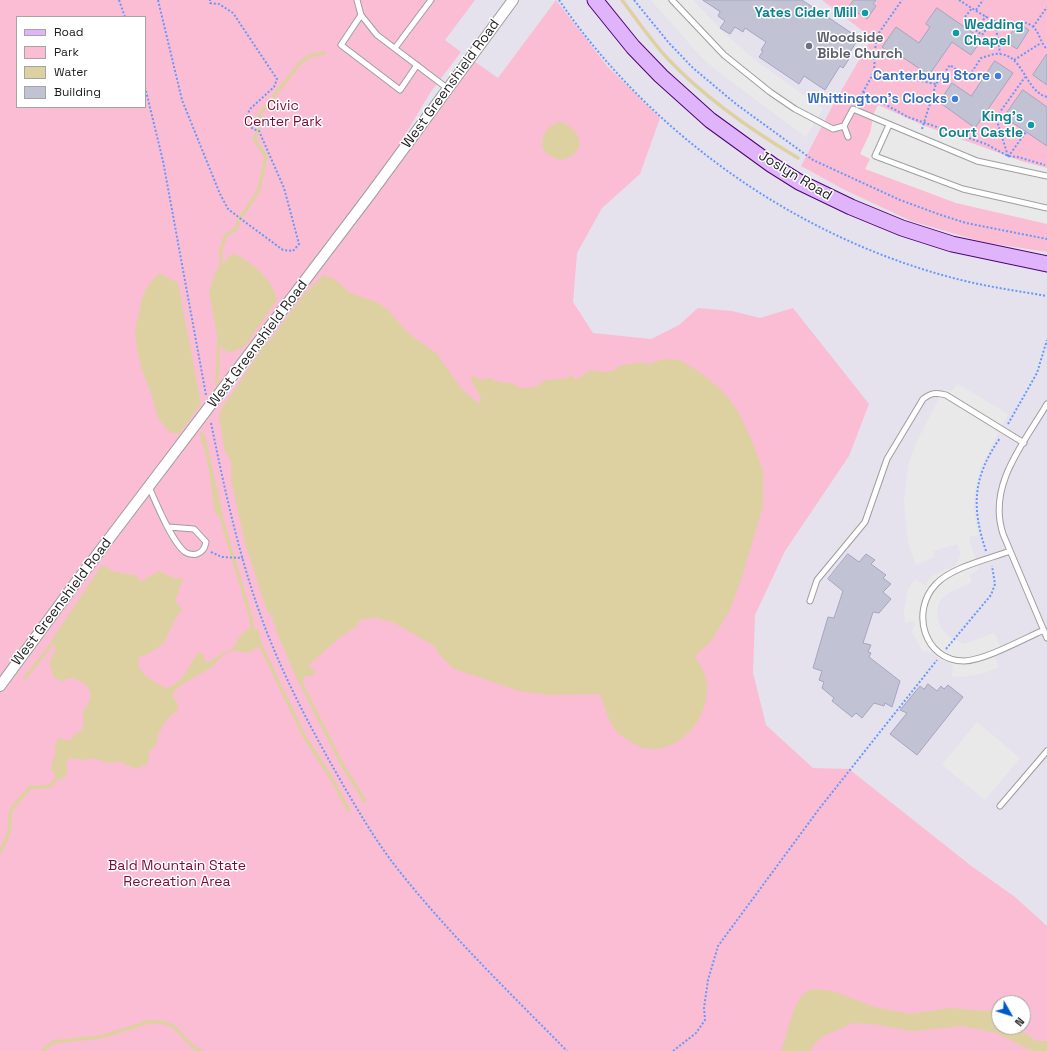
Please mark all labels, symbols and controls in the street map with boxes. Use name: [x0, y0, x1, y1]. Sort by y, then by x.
place label: Yates Cider Mill: [754, 5, 857, 21]
marker: Yates Cider Mill: [860, 8, 870, 18]
legend: [16, 16, 146, 108]
street label: West Greenshield Road: [399, 16, 503, 152]
place label: Wedding Chapel: [964, 17, 1024, 50]
text: Road: [54, 24, 83, 40]
marker: Wedding Chapel: [951, 28, 961, 38]
place label: Woodside Bible Church: [817, 30, 903, 62]
marker: Woodside Bible Church: [804, 41, 814, 51]
text: Park: [54, 44, 79, 60]
text: Water: [54, 64, 88, 80]
place label: Canterbury Store: [873, 68, 990, 84]
marker: Canterbury Store: [993, 71, 1003, 81]
text: Building: [54, 84, 101, 100]
place label: Whittington's Clocks: [807, 91, 947, 107]
marker: Whittington's Clocks: [950, 94, 960, 104]
park label: Civic Center Park: [244, 98, 322, 130]
place label: King's Court Castle: [939, 109, 1023, 142]
marker: King's Court Castle: [1026, 120, 1036, 130]
street label: Joslyn Road: [755, 148, 835, 204]
street label: West Greenshield Road: [205, 277, 311, 411]
street label: West Greenshield Road: [9, 535, 115, 669]
park label: Bald Mountain State Recreation Area: [108, 858, 246, 890]
north arrow: [991, 995, 1031, 1035]
text: N: [1012, 1015, 1027, 1029]

